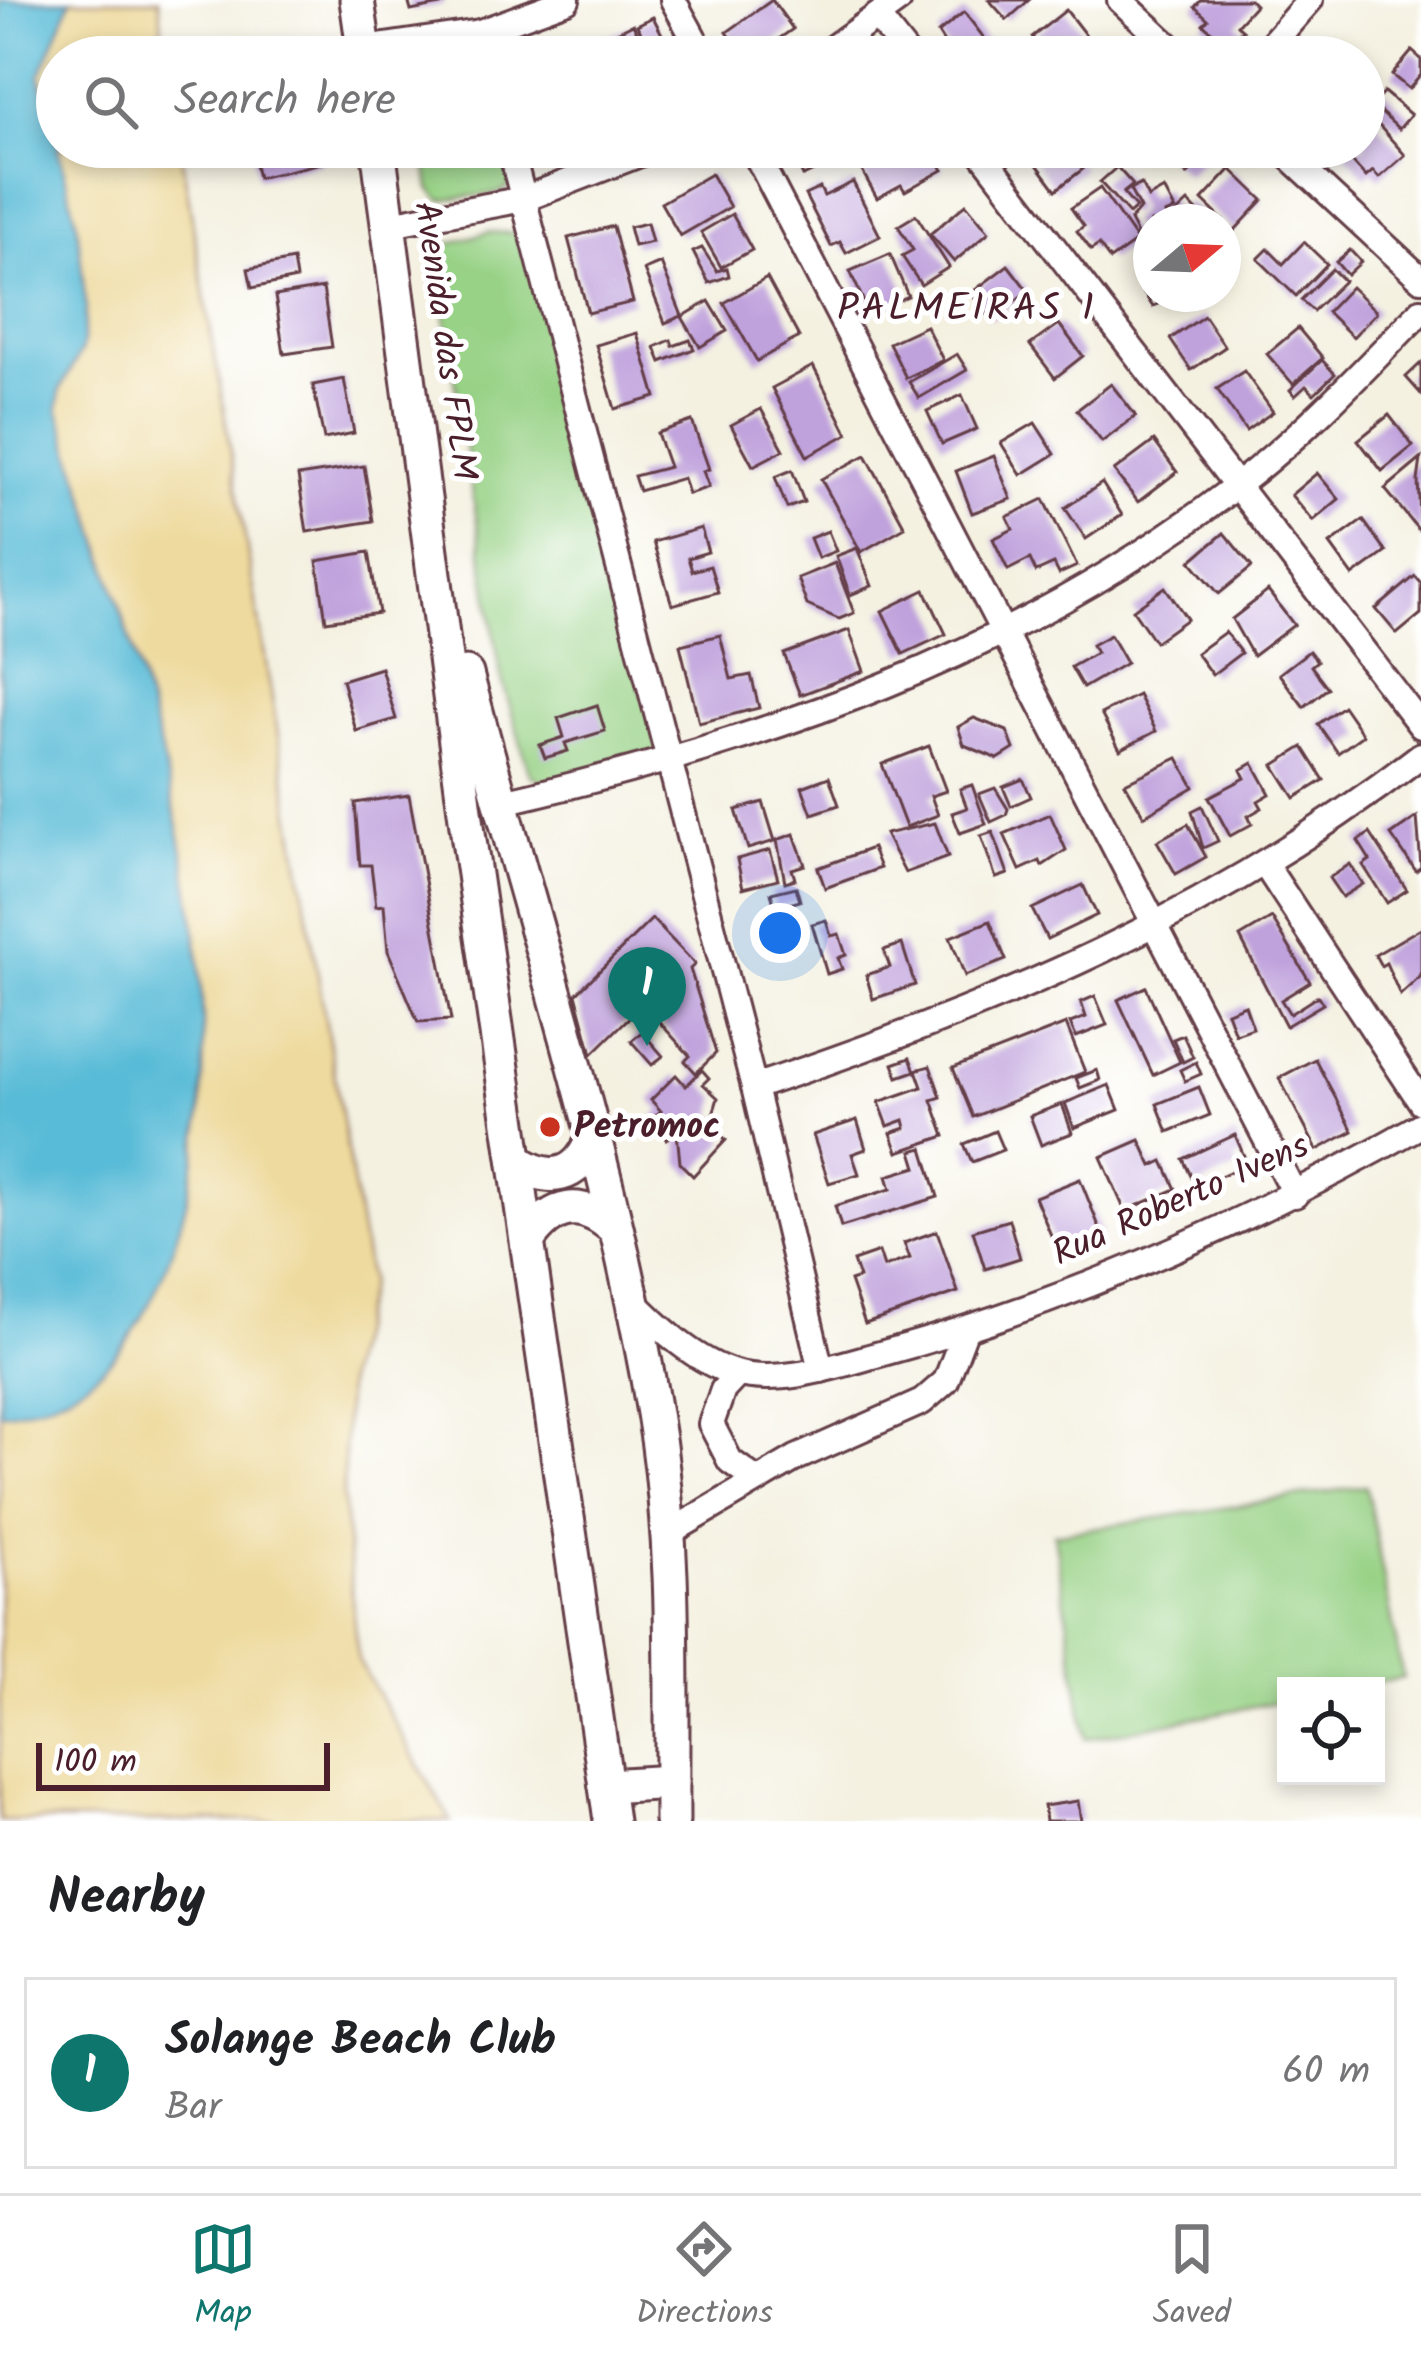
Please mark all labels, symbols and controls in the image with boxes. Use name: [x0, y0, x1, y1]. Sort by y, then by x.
search box: [36, 36, 1385, 168]
text: Search here: [174, 66, 396, 138]
icon: search: [78, 69, 144, 135]
street label: Avenida das FPLM: [396, 198, 492, 485]
north arrow: [1133, 204, 1241, 312]
district label: PALMEIRAS 1: [837, 279, 1097, 341]
your location: [750, 903, 810, 963]
pin: 1: [608, 947, 686, 1046]
place label: Petromoc: [574, 1099, 721, 1156]
marker: Petromoc: [537, 1114, 563, 1140]
street label: Rua Roberto Ivens: [1043, 1119, 1319, 1283]
map controls: [1277, 1677, 1385, 1785]
button: locate: [1277, 1677, 1385, 1785]
scale bar: [36, 1737, 330, 1790]
text: 100 m: [54, 1737, 137, 1790]
text: Nearby: [48, 1859, 205, 1940]
text: Solange Beach Club: [165, 2006, 556, 2078]
text: 1: [84, 2042, 96, 2104]
text: 60 m: [1282, 2042, 1370, 2104]
text: Bar: [165, 2078, 221, 2140]
tab: Map: [190, 2216, 256, 2341]
tab: Directions: [636, 2216, 773, 2341]
tab: Saved: [1153, 2216, 1231, 2341]

